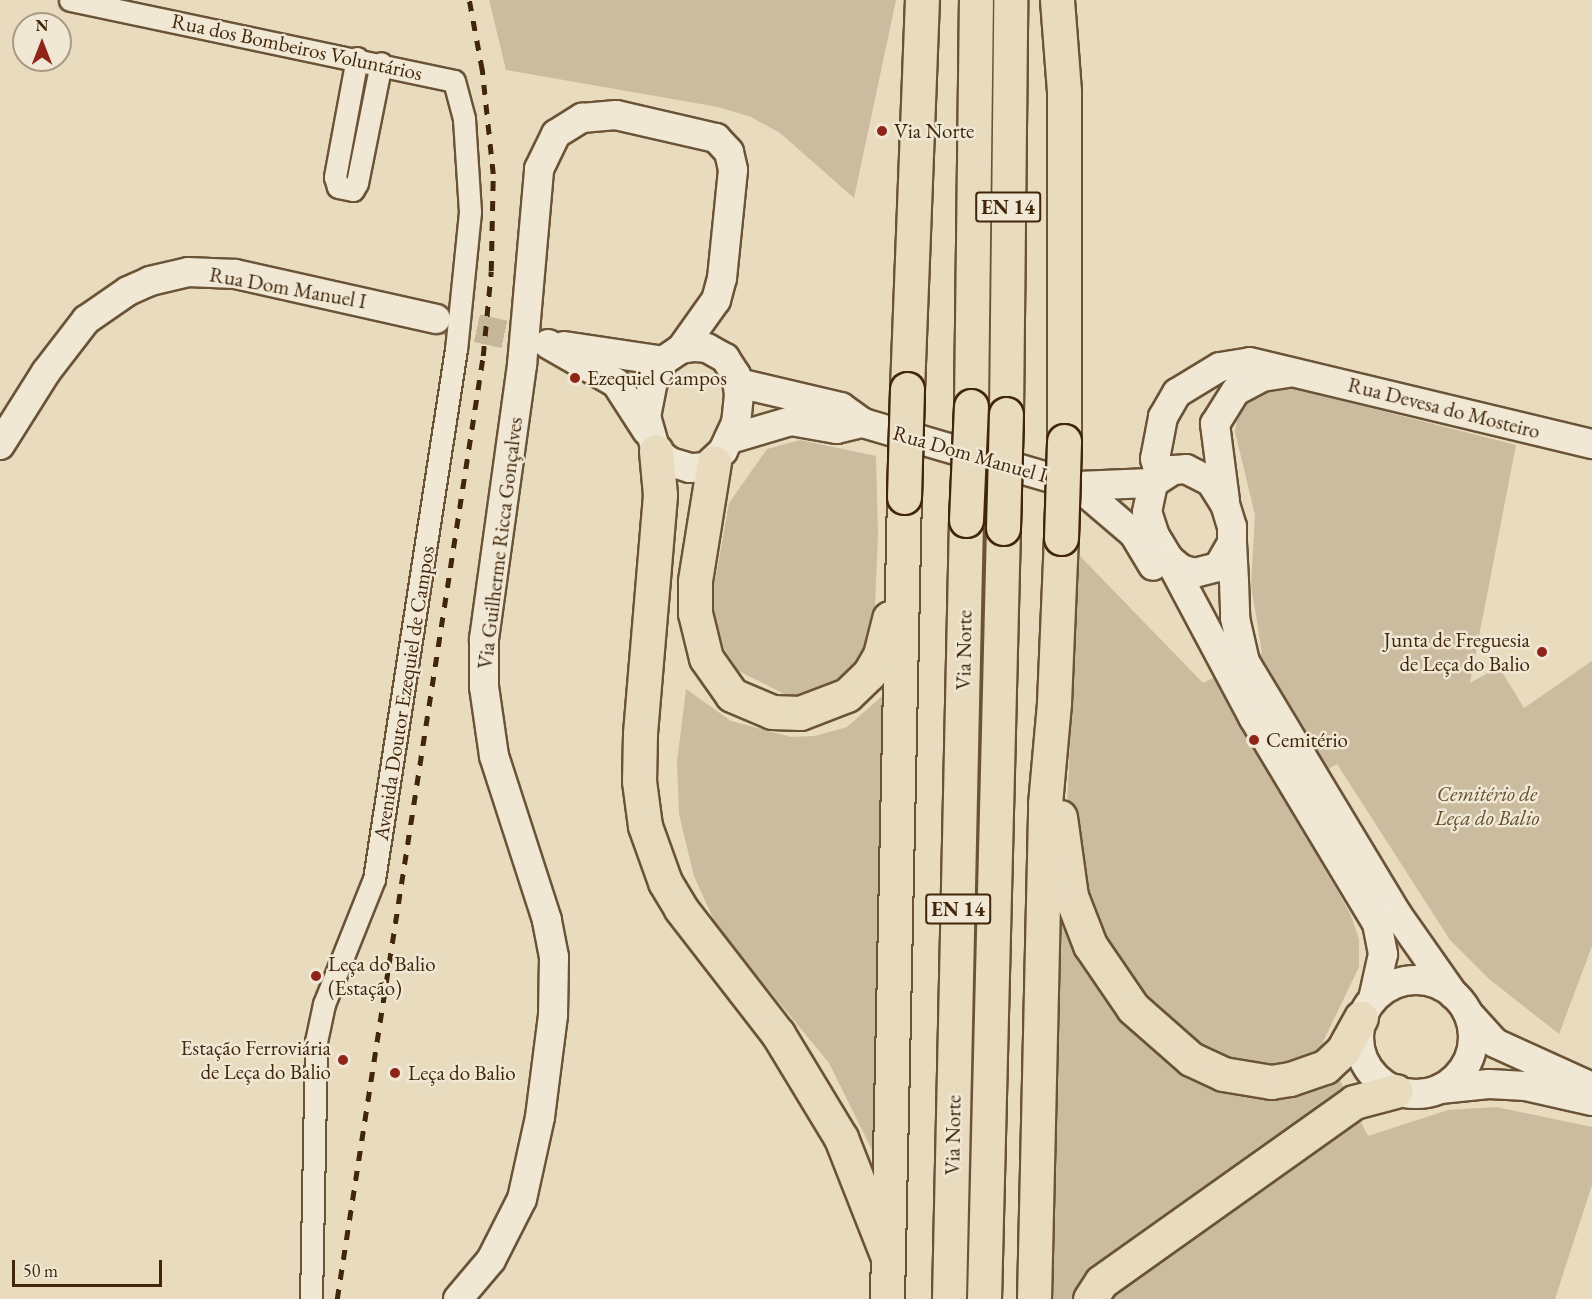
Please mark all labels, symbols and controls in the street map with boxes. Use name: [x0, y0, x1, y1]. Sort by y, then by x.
street label: Rua dos Bombeiros Voluntários: [169, 8, 425, 86]
north arrow: [12, 12, 72, 72]
text: N: [36, 15, 48, 36]
place label: Via Norte: [894, 118, 974, 144]
marker: Via Norte: [875, 124, 889, 138]
road number: EN 14: [975, 190, 1041, 224]
street label: Rua Dom Manuel I: [208, 262, 368, 314]
place label: Ezequiel Campos: [587, 365, 727, 391]
marker: Ezequiel Campos: [568, 371, 582, 385]
street label: Rua Devesa do Mosteiro: [1345, 372, 1543, 444]
street label: Via Guilherme Ricca Gonçalves: [472, 415, 528, 671]
street label: Rua Dom Manuel I: [890, 420, 1050, 488]
street label: Avenida Doutor Ezequiel de Campos: [368, 544, 440, 842]
street label: Via Norte: [951, 610, 977, 690]
place label: Junta de Freguesia de Leça do Balio: [1384, 627, 1530, 677]
marker: Junta de Freguesia de Leça do Balio: [1535, 645, 1549, 659]
place label: Cemitério: [1266, 727, 1348, 753]
marker: Cemitério: [1247, 733, 1261, 747]
park label: Cemitério de Leça do Balio: [1434, 781, 1540, 831]
road number: EN 14: [925, 892, 991, 926]
place label: Leça do Balio (Estação): [328, 951, 436, 1001]
marker: Leça do Balio (Estação): [309, 969, 323, 983]
place label: Estação Ferroviária de Leça do Balio: [181, 1035, 331, 1085]
marker: Estação Ferroviária de Leça do Balio: [336, 1053, 350, 1067]
place label: Leça do Balio: [408, 1060, 516, 1086]
marker: Leça do Balio: [386, 1064, 404, 1082]
street label: Via Norte: [940, 1095, 966, 1175]
scale bar: [15, 1248, 165, 1286]
text: 50 m: [23, 1259, 58, 1282]

